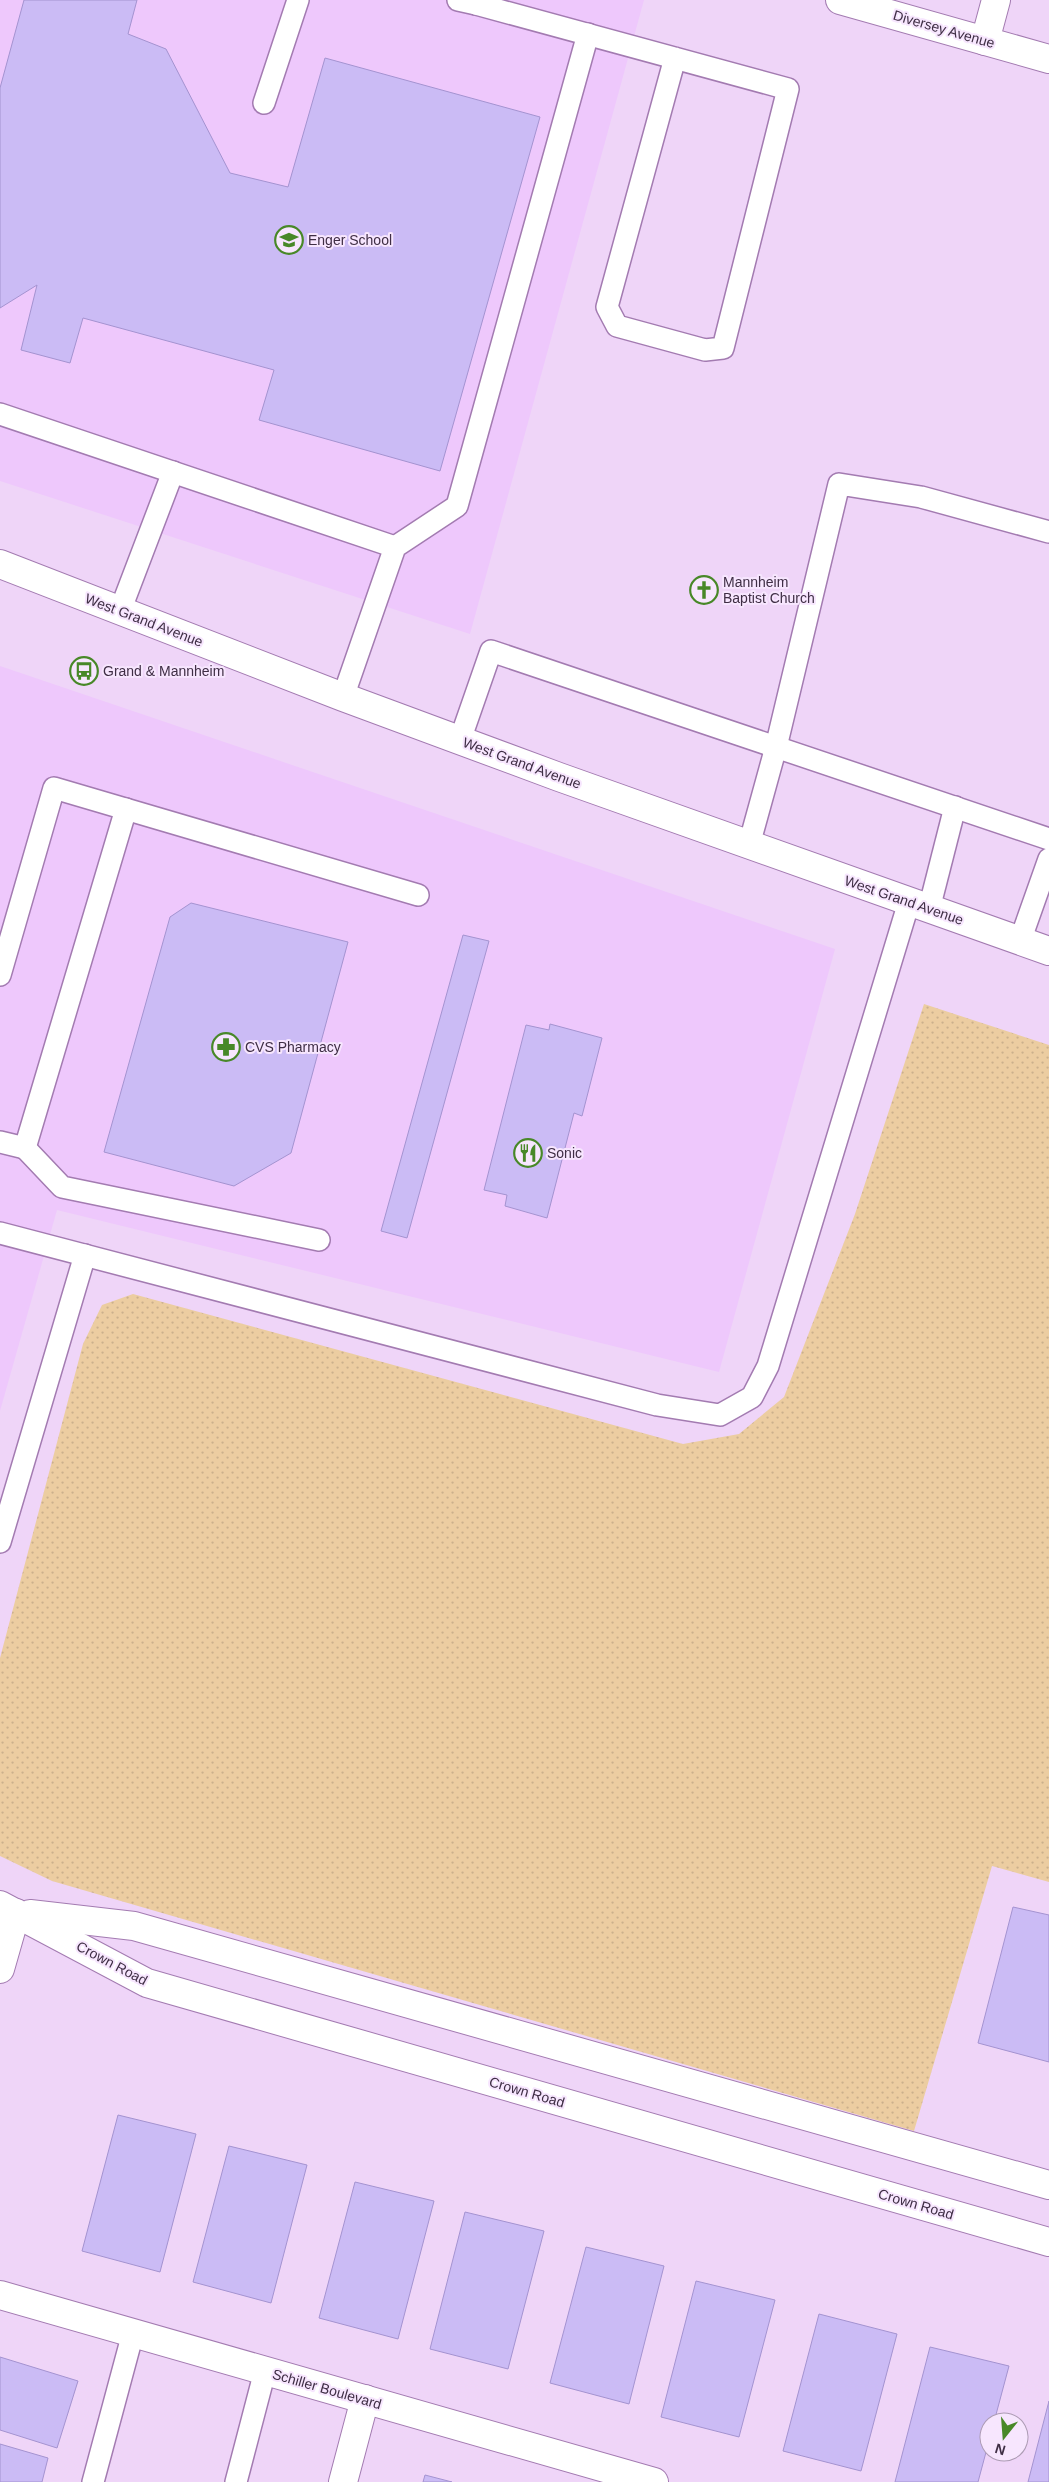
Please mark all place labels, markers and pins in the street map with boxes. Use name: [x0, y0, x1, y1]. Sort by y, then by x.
school or university icon: Enger School: [274, 225, 304, 255]
place label: Enger School: [308, 232, 392, 248]
place label: Mannheim Baptist Church: [723, 574, 815, 606]
church icon: Mannheim Baptist Church: [689, 575, 719, 605]
bus stop icon: Grand & Mannheim: [69, 656, 99, 686]
place label: Grand & Mannheim: [103, 663, 224, 679]
pharmacy icon: CVS Pharmacy: [211, 1032, 241, 1062]
place label: CVS Pharmacy: [245, 1039, 341, 1055]
restaurant icon: Sonic: [513, 1138, 543, 1168]
place label: Sonic: [547, 1145, 582, 1161]

